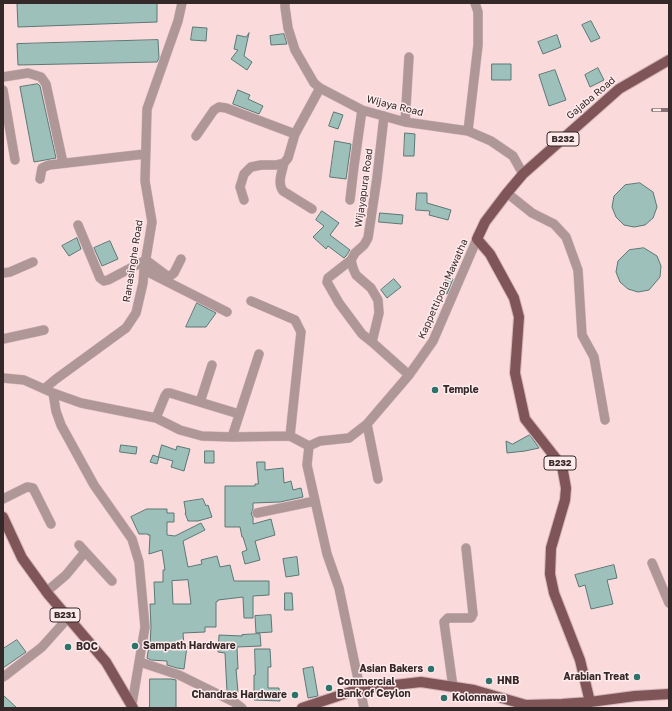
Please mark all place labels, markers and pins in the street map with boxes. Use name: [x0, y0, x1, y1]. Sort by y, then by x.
place label: Temple: [443, 384, 479, 396]
marker: Temple: [430, 385, 440, 395]
place label: Sampath Hardware: [143, 640, 236, 652]
place label: BOC: [76, 641, 98, 653]
marker: Sampath Hardware: [130, 641, 140, 651]
marker: BOC: [63, 642, 73, 652]
place label: Asian Bakers: [359, 663, 423, 675]
marker: Asian Bakers: [426, 664, 436, 674]
place label: Arabian Treat: [564, 671, 629, 683]
marker: Arabian Treat: [632, 672, 642, 682]
place label: HNB: [497, 675, 519, 687]
place label: Commercial Bank of Ceylon: [337, 676, 410, 700]
marker: HNB: [484, 676, 494, 686]
marker: Commercial Bank of Ceylon: [324, 683, 334, 693]
place label: Chandras Hardware: [191, 689, 287, 701]
marker: Chandras Hardware: [290, 690, 300, 700]
place label: Kolonnawa: [452, 692, 506, 704]
marker: Kolonnawa: [439, 693, 449, 703]

